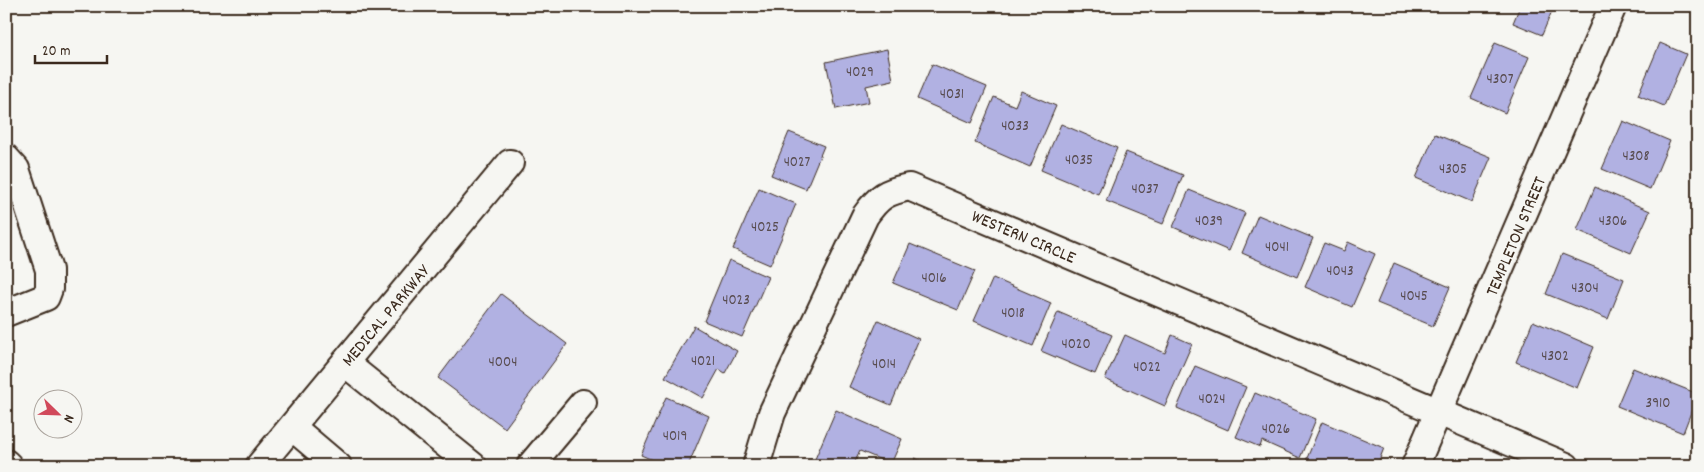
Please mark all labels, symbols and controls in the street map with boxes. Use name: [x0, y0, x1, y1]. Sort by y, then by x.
scale bar: [35, 32, 108, 64]
text: 20 m: [42, 41, 70, 63]
house number: 4029: [846, 62, 874, 84]
house number: 4307: [1487, 69, 1514, 91]
house number: 4031: [940, 84, 964, 106]
house number: 4033: [1001, 116, 1029, 138]
house number: 4308: [1622, 146, 1650, 168]
house number: 4035: [1065, 150, 1093, 172]
house number: 4027: [784, 152, 811, 174]
house number: 4305: [1439, 159, 1467, 181]
street label: TEMPLETON STREET: [1481, 173, 1554, 301]
house number: 4037: [1132, 179, 1159, 201]
street label: WESTERN CIRCLE: [967, 205, 1079, 272]
house number: 4039: [1195, 211, 1223, 233]
house number: 4306: [1599, 211, 1627, 233]
house number: 4025: [751, 217, 779, 239]
house number: 4041: [1265, 237, 1289, 259]
street label: MEDICAL PARKWAY: [337, 259, 438, 373]
house number: 4043: [1326, 261, 1354, 283]
house number: 4016: [921, 268, 947, 290]
house number: 4304: [1571, 278, 1599, 300]
house number: 4045: [1400, 286, 1428, 308]
house number: 4023: [722, 290, 750, 312]
house number: 4018: [1001, 303, 1025, 325]
house number: 4020: [1061, 334, 1091, 356]
house number: 4302: [1541, 346, 1569, 368]
house number: 4021: [691, 351, 715, 373]
house number: 4004: [489, 352, 517, 374]
house number: 4014: [872, 354, 896, 376]
house number: 4022: [1133, 357, 1161, 379]
house number: 4024: [1198, 389, 1226, 411]
north arrow: [32, 390, 82, 440]
house number: 3910: [1646, 393, 1671, 415]
text: N: [58, 411, 79, 425]
house number: 4026: [1262, 419, 1290, 441]
house number: 4019: [663, 426, 687, 448]

